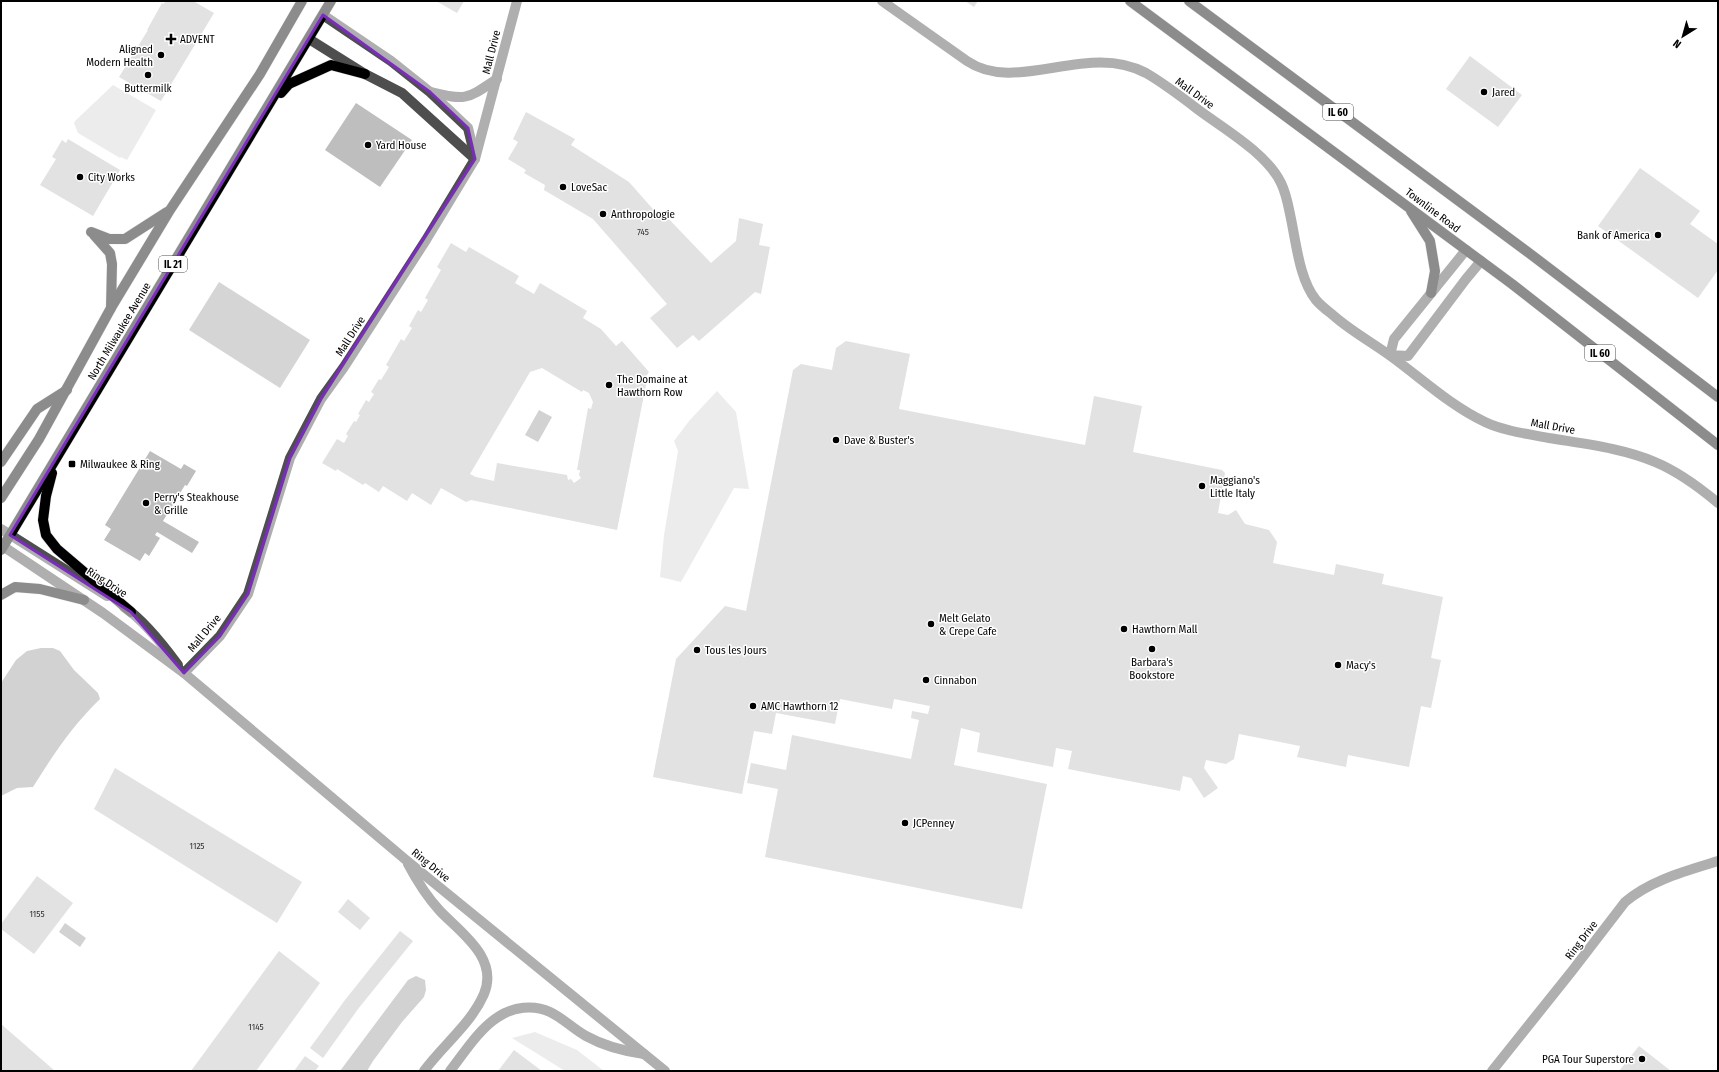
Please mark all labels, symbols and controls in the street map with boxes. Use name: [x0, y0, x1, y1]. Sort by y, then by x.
north arrow: [1663, 16, 1703, 56]
street label: Mall Drive: [480, 29, 503, 75]
marker: ADVENT: [165, 33, 177, 45]
place label: ADVENT: [180, 33, 216, 46]
text: N: [1671, 36, 1684, 51]
place label: Aligned Modern Health: [86, 43, 153, 69]
marker: Aligned Modern Health: [156, 50, 166, 60]
marker: Buttermilk: [143, 70, 153, 80]
street label: Mall Drive: [1173, 75, 1217, 112]
place label: Buttermilk: [124, 82, 173, 95]
place label: Jared: [1492, 86, 1515, 99]
marker: Jared: [1479, 87, 1489, 97]
road number: IL 60: [1323, 104, 1353, 120]
place label: Yard House: [376, 139, 426, 152]
marker: Yard House: [363, 140, 373, 150]
place label: City Works: [88, 171, 135, 184]
marker: City Works: [75, 172, 85, 182]
place label: LoveSac: [571, 181, 608, 194]
marker: LoveSac: [558, 182, 568, 192]
street label: Townline Road: [1403, 185, 1463, 235]
place label: Anthropologie: [611, 208, 675, 221]
marker: Anthropologie: [598, 209, 608, 219]
house number: 745: [637, 227, 649, 237]
place label: Bank of America: [1577, 229, 1650, 242]
marker: Bank of America: [1653, 230, 1663, 240]
road number: IL 21: [159, 256, 187, 272]
street label: North Milwaukee Avenue: [85, 280, 154, 382]
street label: Mall Drive: [333, 314, 368, 359]
road number: IL 60: [1585, 345, 1615, 361]
place label: The Domaine at Hawthorn Row: [617, 373, 688, 399]
marker: The Domaine at Hawthorn Row: [604, 380, 614, 390]
street label: Mall Drive: [1530, 416, 1576, 437]
place label: Dave & Buster's: [844, 434, 915, 447]
marker: Dave & Buster's: [831, 435, 841, 445]
place label: Milwaukee & Ring: [80, 458, 161, 471]
marker: Milwaukee & Ring: [67, 459, 77, 469]
place label: Maggiano's Little Italy: [1210, 474, 1260, 500]
marker: Maggiano's Little Italy: [1197, 481, 1207, 491]
place label: Perry's Steakhouse & Grille: [154, 491, 239, 517]
marker: Perry's Steakhouse & Grille: [141, 498, 151, 508]
street label: Ring Drive: [84, 565, 129, 600]
street label: Mall Drive: [185, 612, 224, 655]
place label: Melt Gelato & Crepe Cafe: [939, 612, 997, 638]
marker: Melt Gelato & Crepe Cafe: [926, 619, 936, 629]
place label: Hawthorn Mall: [1132, 623, 1198, 636]
marker: Hawthorn Mall: [1119, 624, 1129, 634]
place label: Tous les Jours: [705, 644, 767, 657]
marker: Barbara's Bookstore: [1147, 644, 1157, 654]
marker: Tous les Jours: [692, 645, 702, 655]
place label: Barbara's Bookstore: [1129, 656, 1175, 682]
place label: Macy's: [1346, 659, 1376, 672]
marker: Macy's: [1333, 660, 1343, 670]
place label: Cinnabon: [934, 674, 977, 687]
marker: Cinnabon: [921, 675, 931, 685]
place label: AMC Hawthorn 12: [761, 700, 839, 713]
marker: AMC Hawthorn 12: [748, 701, 758, 711]
place label: JCPenney: [913, 817, 954, 830]
marker: JCPenney: [900, 818, 910, 828]
house number: 1125: [190, 841, 205, 851]
street label: Ring Drive: [409, 846, 452, 885]
house number: 1155: [29, 909, 45, 919]
street label: Ring Drive: [1562, 918, 1600, 962]
house number: 1145: [248, 1022, 264, 1032]
place label: PGA Tour Superstore: [1542, 1053, 1634, 1066]
marker: PGA Tour Superstore: [1637, 1054, 1647, 1064]

